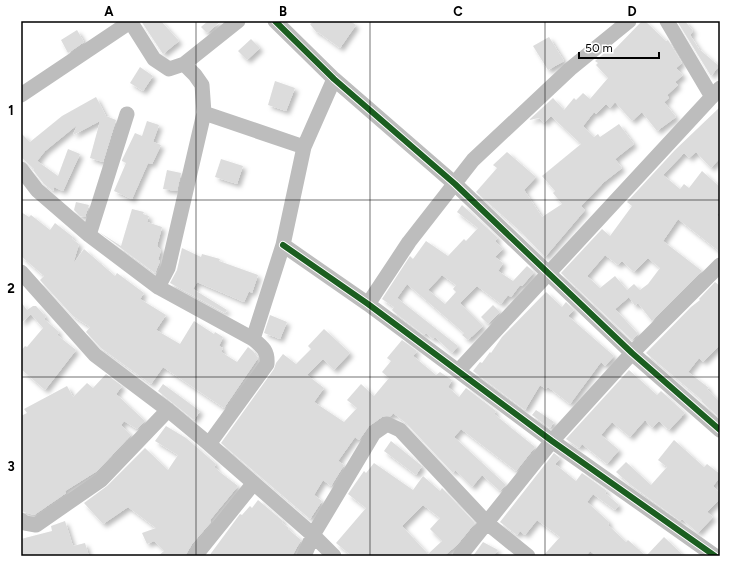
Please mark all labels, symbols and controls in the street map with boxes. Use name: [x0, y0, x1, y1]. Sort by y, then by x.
text: A: [104, 4, 114, 19]
text: B: [279, 4, 287, 19]
text: C: [453, 4, 463, 19]
text: D: [627, 4, 637, 19]
scale bar: [579, 34, 659, 60]
text: 50 m: [585, 41, 613, 55]
text: 1: [8, 103, 14, 118]
text: 2: [7, 281, 15, 296]
text: 3: [7, 459, 15, 474]

